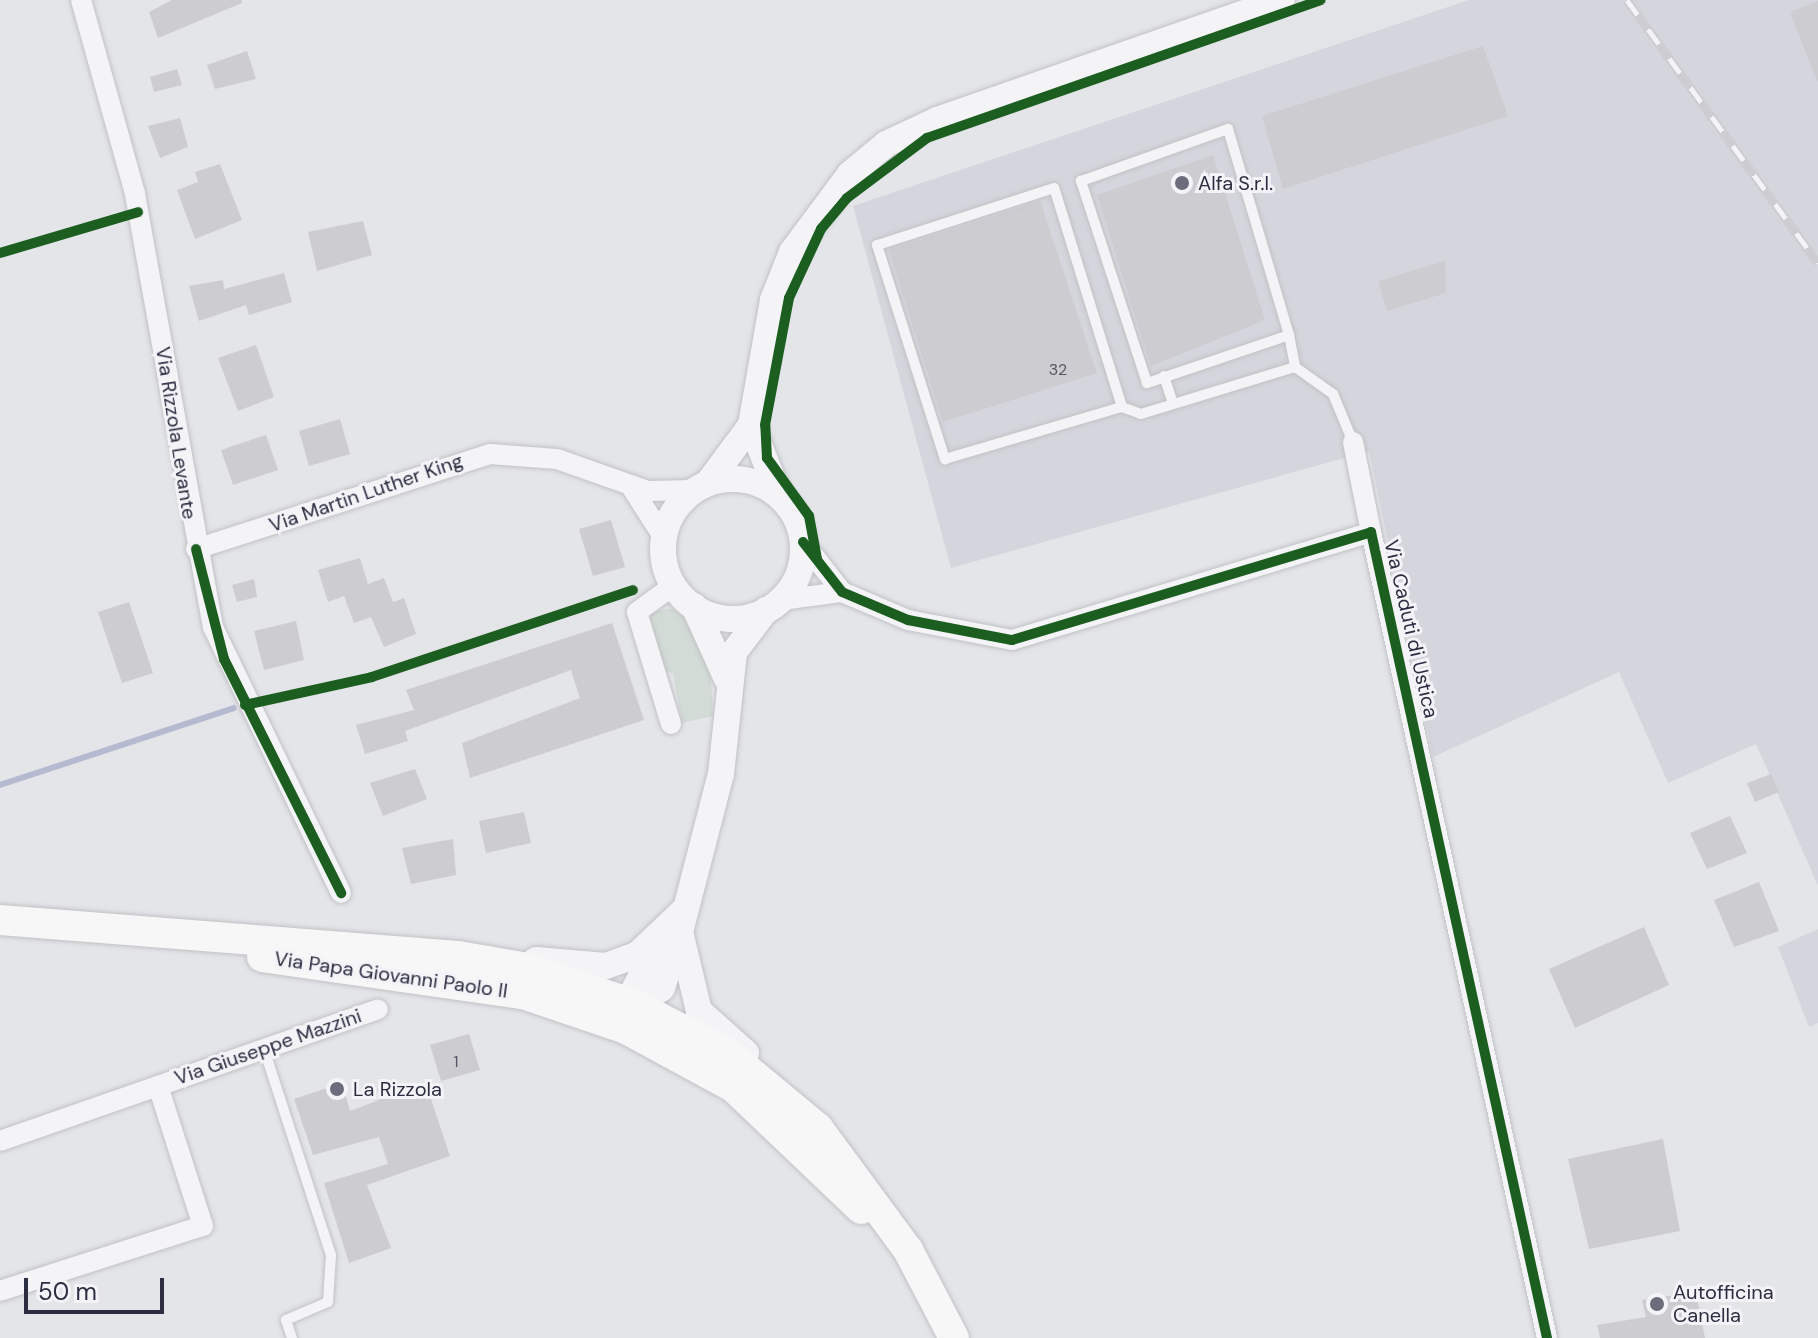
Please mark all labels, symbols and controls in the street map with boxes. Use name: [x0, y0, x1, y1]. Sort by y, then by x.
place label: Alfa S.r.l.: [1198, 171, 1273, 195]
marker: Alfa S.r.l.: [1173, 174, 1191, 192]
street label: Via Rizzola Levante: [151, 345, 201, 521]
house number: 32: [1049, 360, 1067, 380]
street label: Via Martin Luther King: [266, 449, 466, 537]
street label: Via Caduti di Ustica: [1379, 538, 1443, 720]
street label: Via Papa Giovanni Paolo II: [273, 947, 509, 1003]
street label: Via Giuseppe Mazzini: [171, 1004, 365, 1090]
house number: 1: [454, 1052, 458, 1072]
place label: La Rizzola: [353, 1077, 442, 1101]
marker: La Rizzola: [328, 1080, 346, 1098]
scale bar: [28, 1262, 168, 1312]
text: 50 m: [38, 1276, 97, 1307]
place label: Autofficina Canella: [1673, 1280, 1774, 1327]
marker: Autofficina Canella: [1648, 1295, 1666, 1313]

